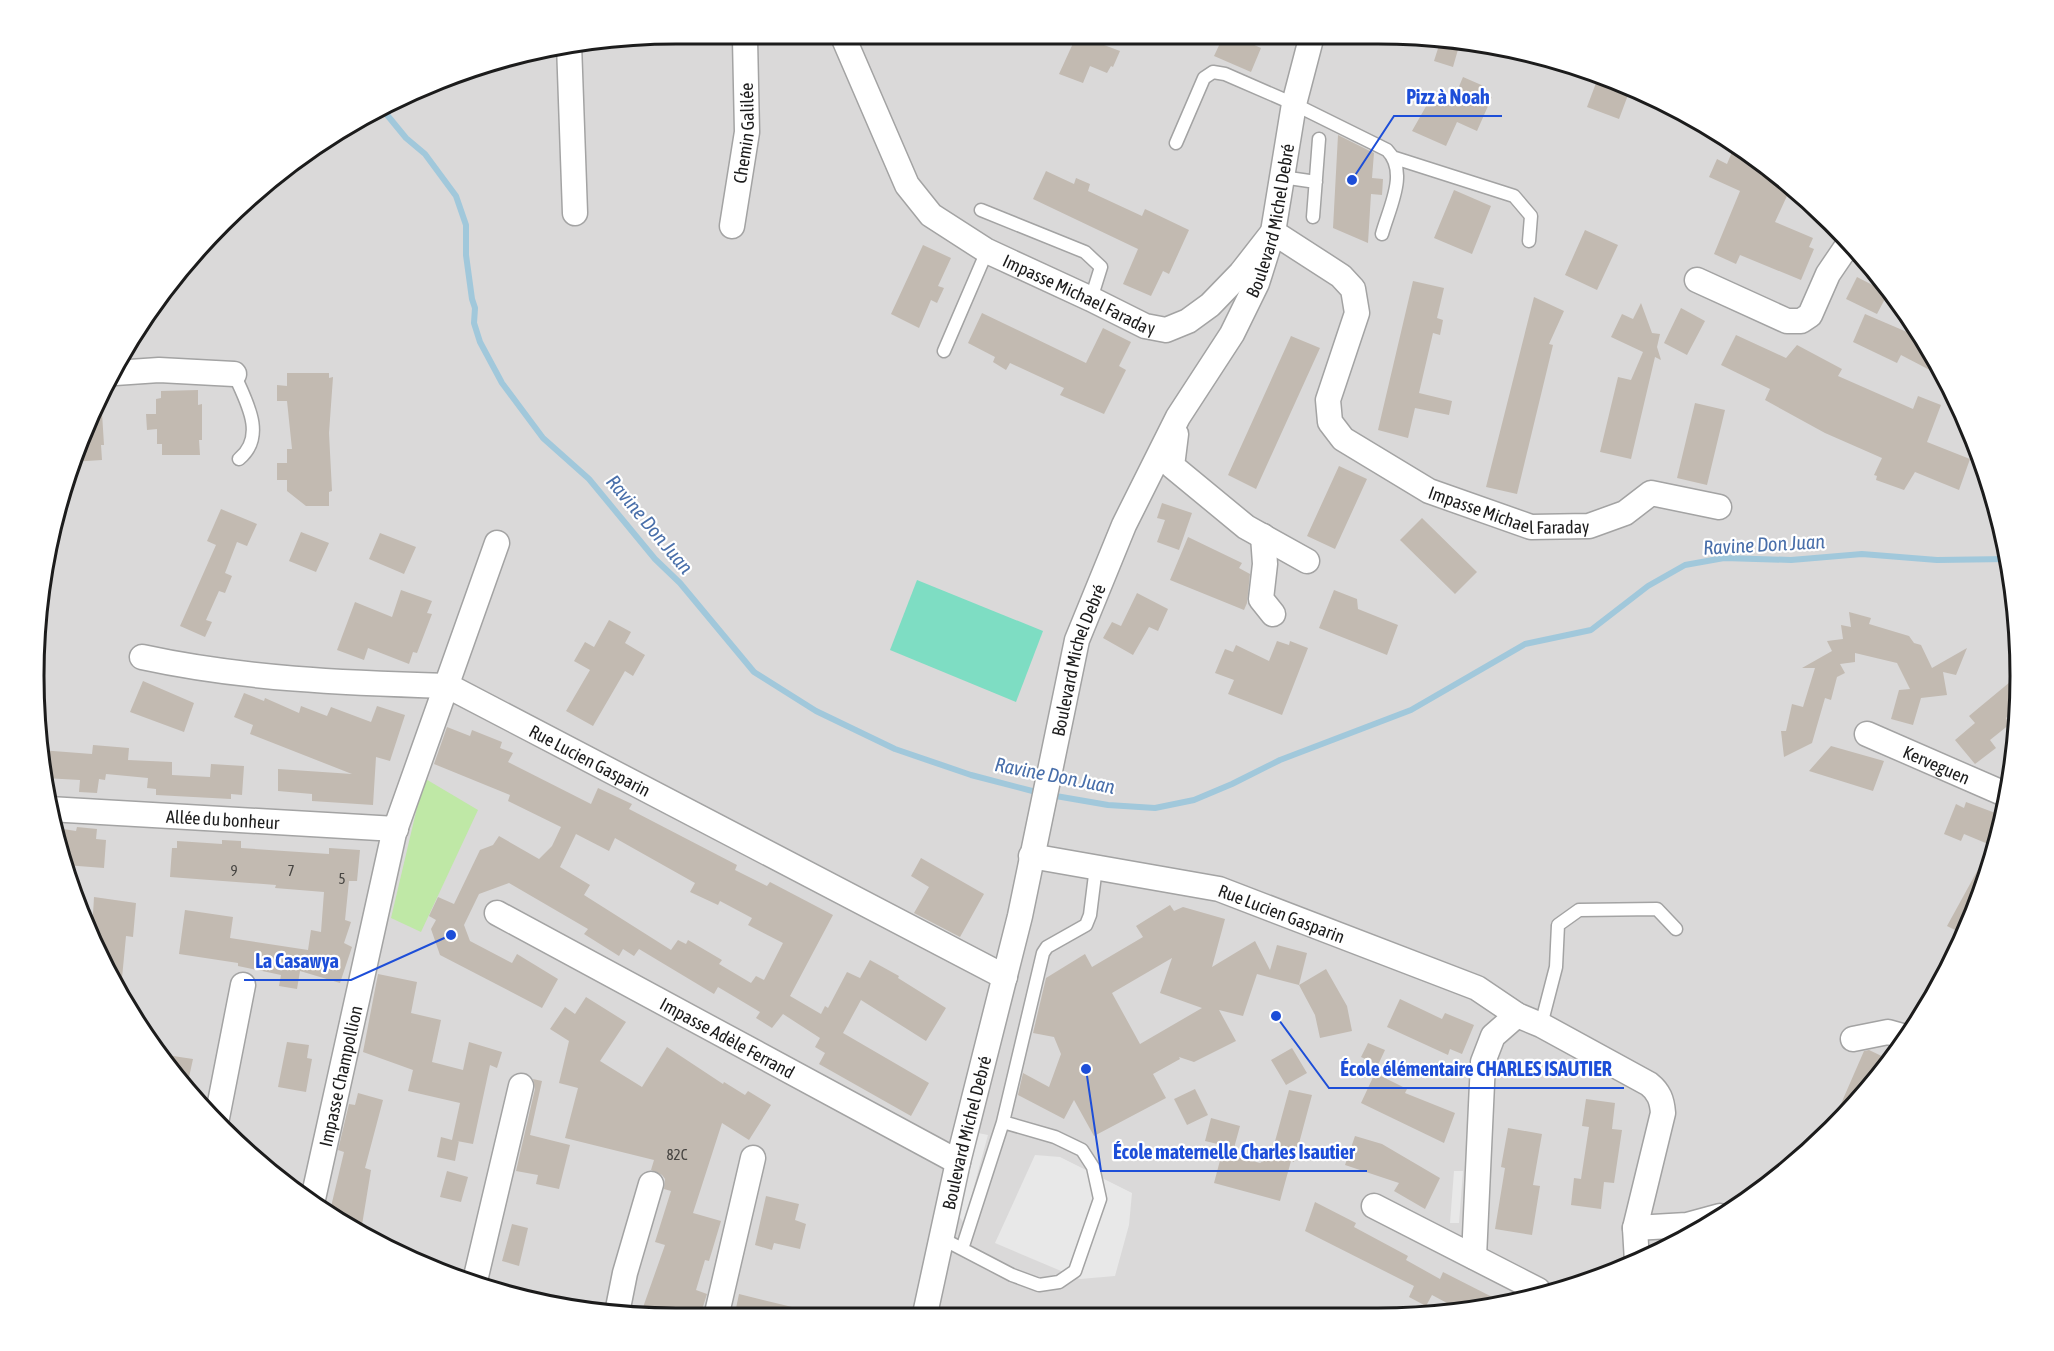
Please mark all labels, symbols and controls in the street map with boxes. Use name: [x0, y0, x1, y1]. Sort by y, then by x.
callout: Pizz à Noah: [1394, 78, 1502, 116]
street label: Chemin Galilée: [728, 82, 758, 185]
text: Pizz à Noah: [1406, 85, 1490, 108]
street label: Boulevard Michel Debré: [1241, 142, 1298, 301]
street label: Impasse Michael Faraday: [1000, 249, 1157, 338]
water label: Ravine Don Juan: [602, 470, 698, 578]
street label: Impasse Michael Faraday: [1426, 481, 1590, 538]
water label: Ravine Don Juan: [1703, 529, 1826, 559]
street label: Boulevard Michel Debré: [1047, 581, 1109, 738]
street label: Rue Lucien Gasparin: [526, 720, 654, 800]
street label: Kerveguen: [1900, 741, 1973, 788]
water label: Ravine Don Juan: [993, 752, 1117, 798]
street label: Allée du bonheur: [166, 805, 281, 833]
house number: 9: [230, 862, 238, 879]
house number: 7: [287, 862, 295, 879]
house number: 5: [338, 870, 346, 887]
street label: Rue Lucien Gasparin: [1216, 879, 1348, 947]
callout: La Casawya: [244, 942, 351, 980]
text: La Casawya: [255, 949, 339, 972]
street label: Impasse Adèle Ferrand: [657, 993, 798, 1082]
street label: Impasse Champollion: [314, 1003, 366, 1149]
callout: École élémentaire CHARLES ISAUTIER: [1329, 1050, 1624, 1088]
street label: Boulevard Michel Debré: [937, 1053, 995, 1211]
text: École élémentaire CHARLES ISAUTIER: [1340, 1057, 1612, 1080]
callout: École maternelle Charles Isautier: [1101, 1133, 1367, 1171]
text: École maternelle Charles Isautier: [1113, 1140, 1356, 1163]
house number: 82C: [667, 1146, 688, 1163]

